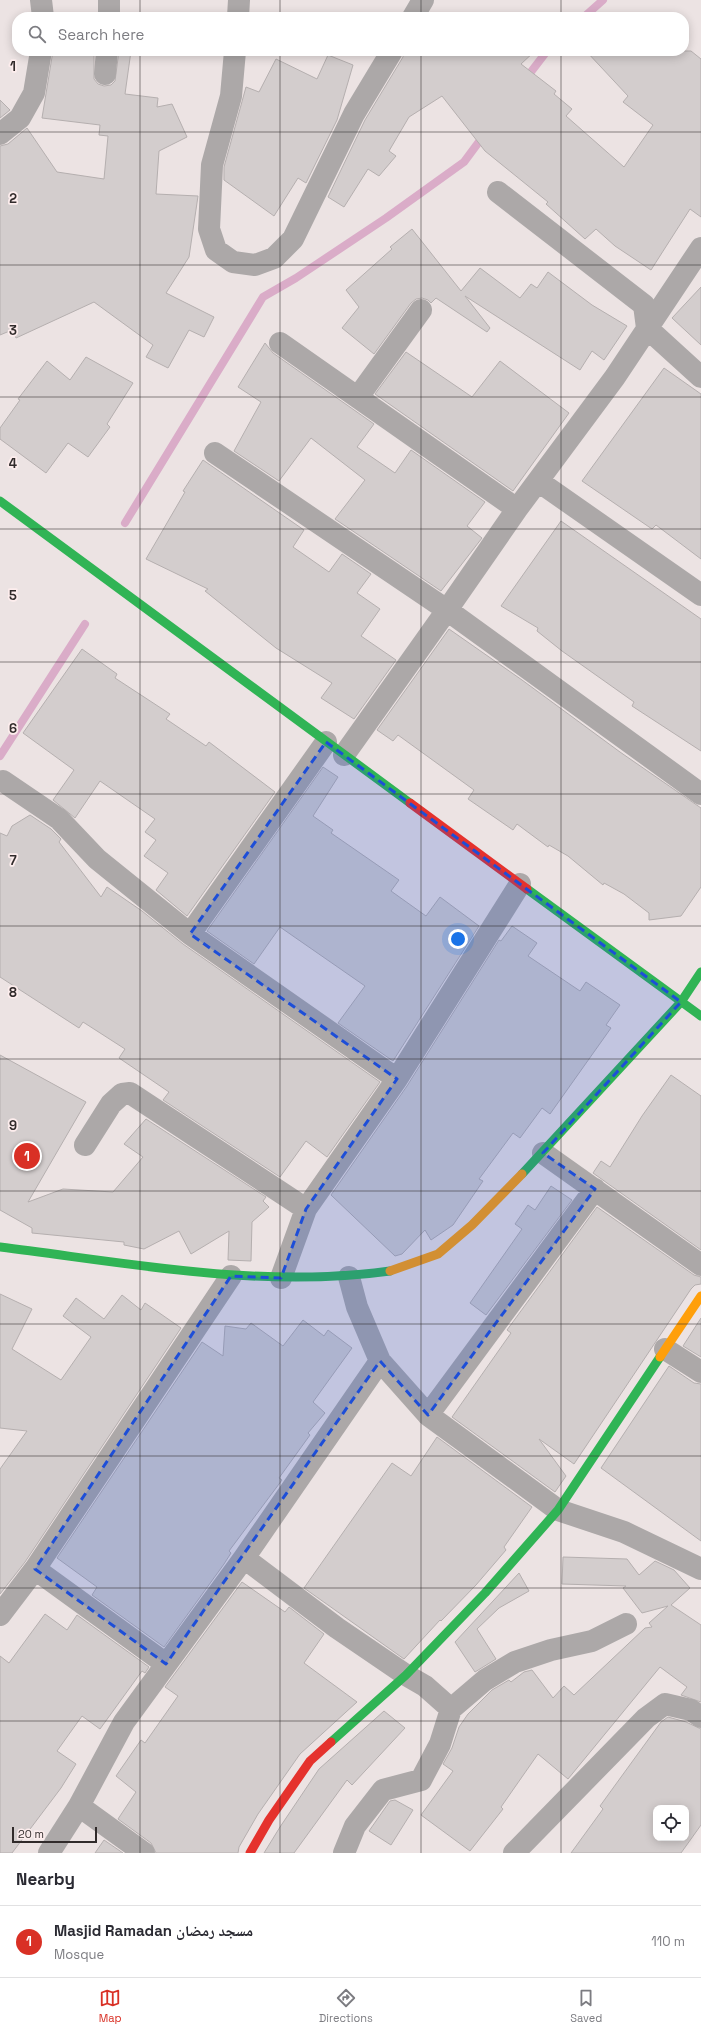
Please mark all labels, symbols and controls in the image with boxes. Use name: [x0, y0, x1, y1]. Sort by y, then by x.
search box: [12, 12, 689, 56]
icon: search: [26, 23, 48, 45]
text: Search here: [58, 25, 144, 44]
text: 1: [10, 58, 16, 75]
text: 2: [9, 190, 17, 207]
text: 3: [9, 322, 17, 339]
text: 4: [9, 455, 17, 472]
text: 5: [9, 587, 17, 604]
text: 6: [9, 720, 17, 737]
text: 7: [9, 852, 17, 869]
your location: [448, 929, 468, 949]
text: 8: [9, 984, 17, 1001]
text: 9: [9, 1117, 17, 1134]
pin: 1: [14, 1141, 40, 1171]
map controls: [653, 1805, 689, 1841]
button: locate: [653, 1805, 689, 1841]
scale bar: [12, 1825, 97, 1844]
text: 20 m: [18, 1827, 44, 1841]
text: Nearby: [16, 1868, 75, 1890]
text: Masjid Ramadan مسجد رمضان: [54, 1921, 253, 1940]
text: 1: [26, 1933, 32, 1950]
text: 110 m: [651, 1933, 685, 1950]
text: Mosque: [54, 1946, 104, 1963]
tab: Map: [99, 1987, 122, 2025]
tab: Directions: [319, 1987, 373, 2025]
tab: Saved: [570, 1987, 602, 2025]

